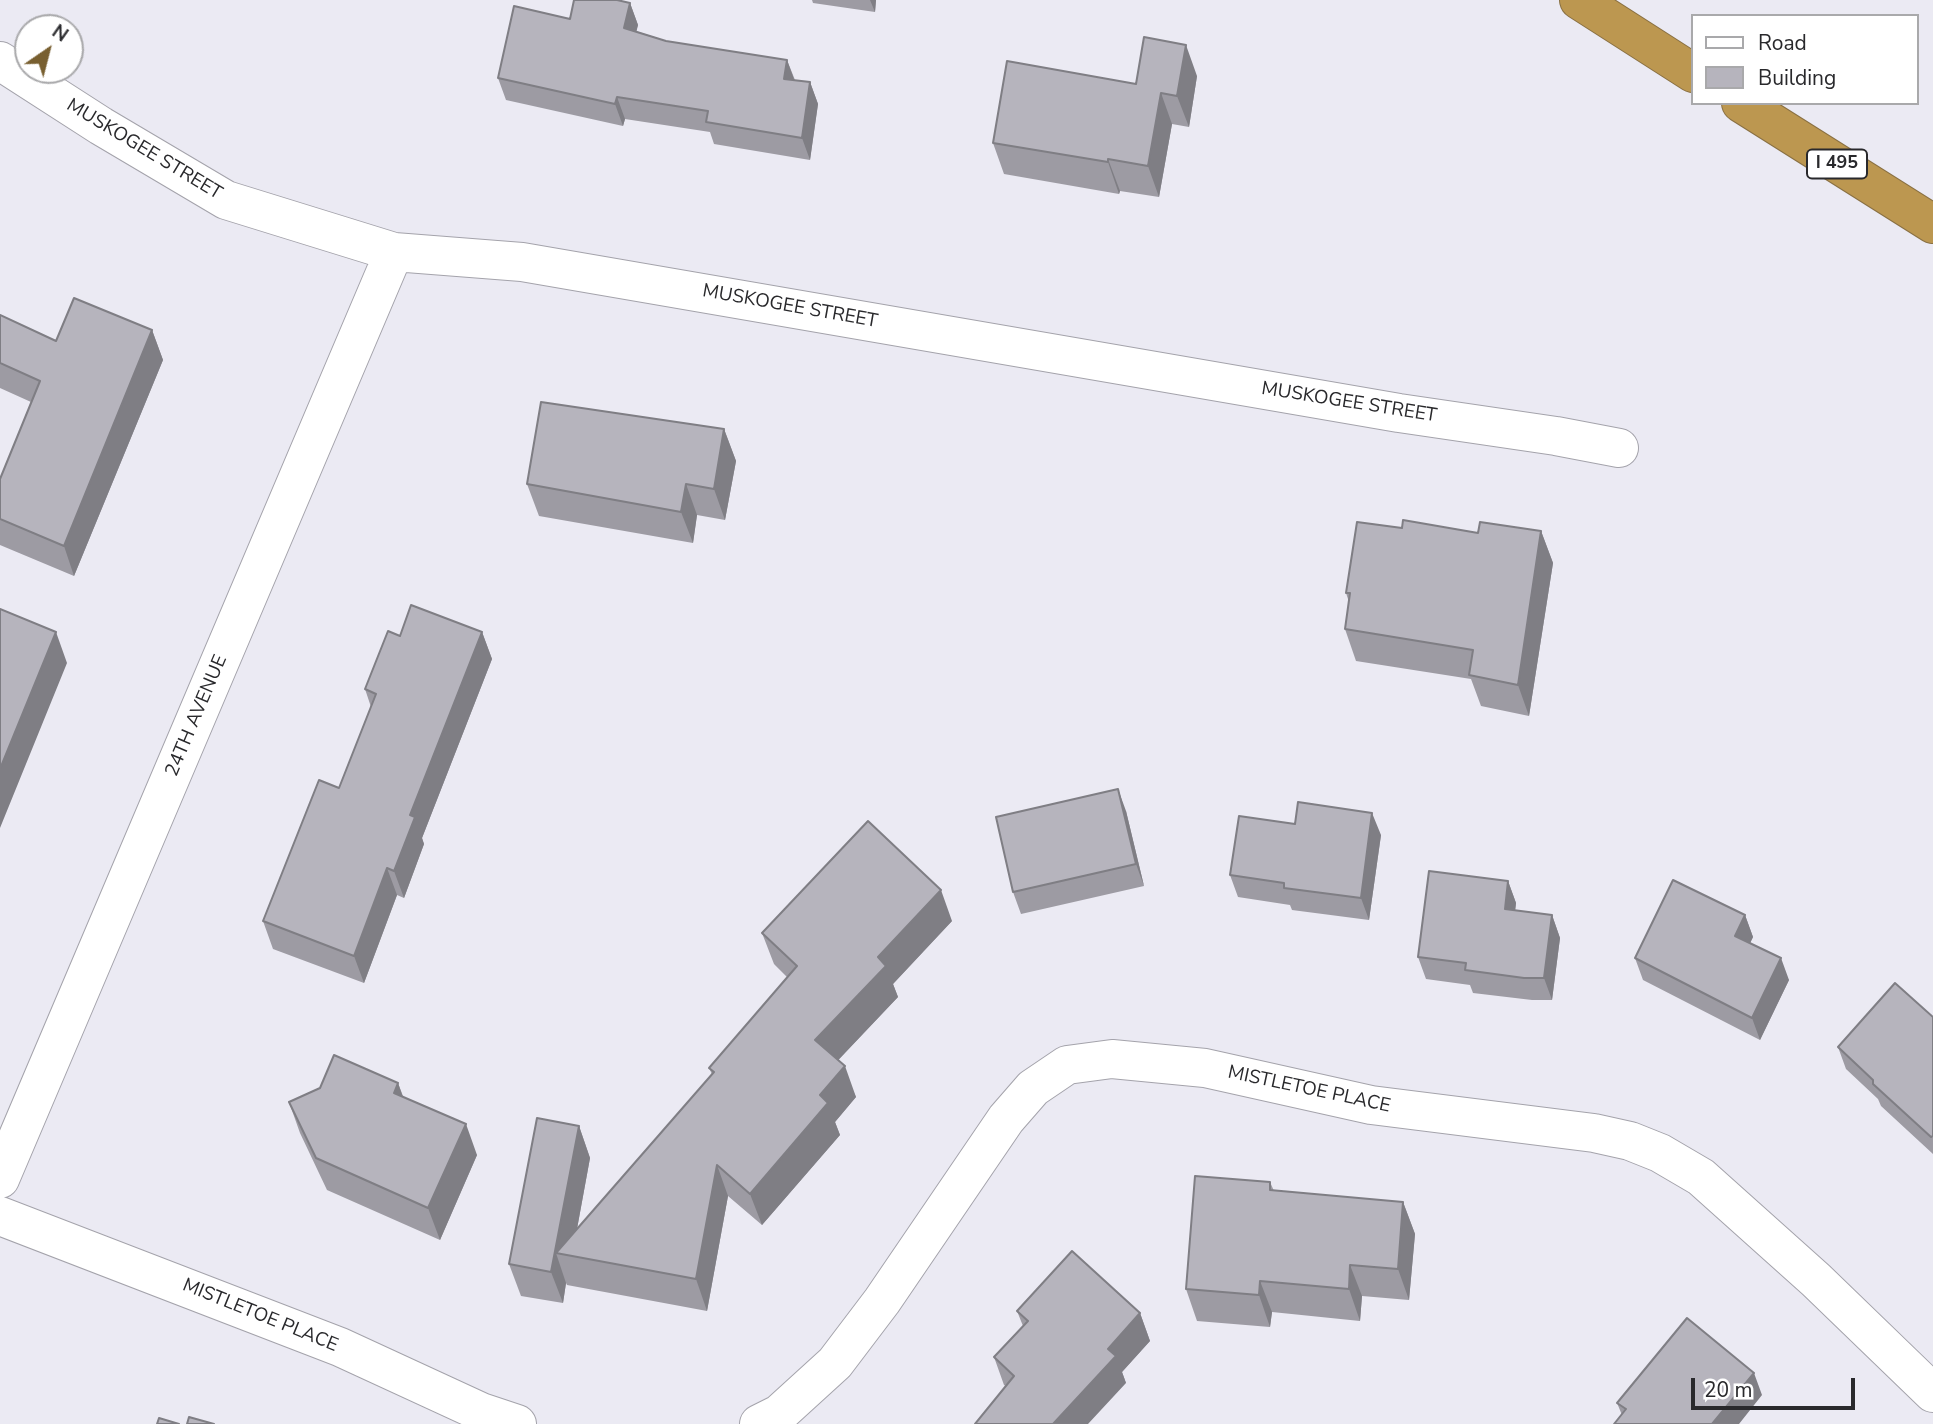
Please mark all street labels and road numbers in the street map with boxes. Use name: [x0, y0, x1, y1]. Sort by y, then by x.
street label: MUSKOGEE STREET: [62, 95, 226, 205]
road number: I 495: [1807, 149, 1867, 178]
street label: MUSKOGEE STREET: [701, 280, 879, 334]
street label: MUSKOGEE STREET: [1260, 378, 1438, 428]
street label: 24TH AVENUE: [161, 652, 233, 780]
street label: MISTLETOE PLACE: [1226, 1062, 1392, 1118]
street label: MISTLETOE PLACE: [179, 1274, 341, 1358]

